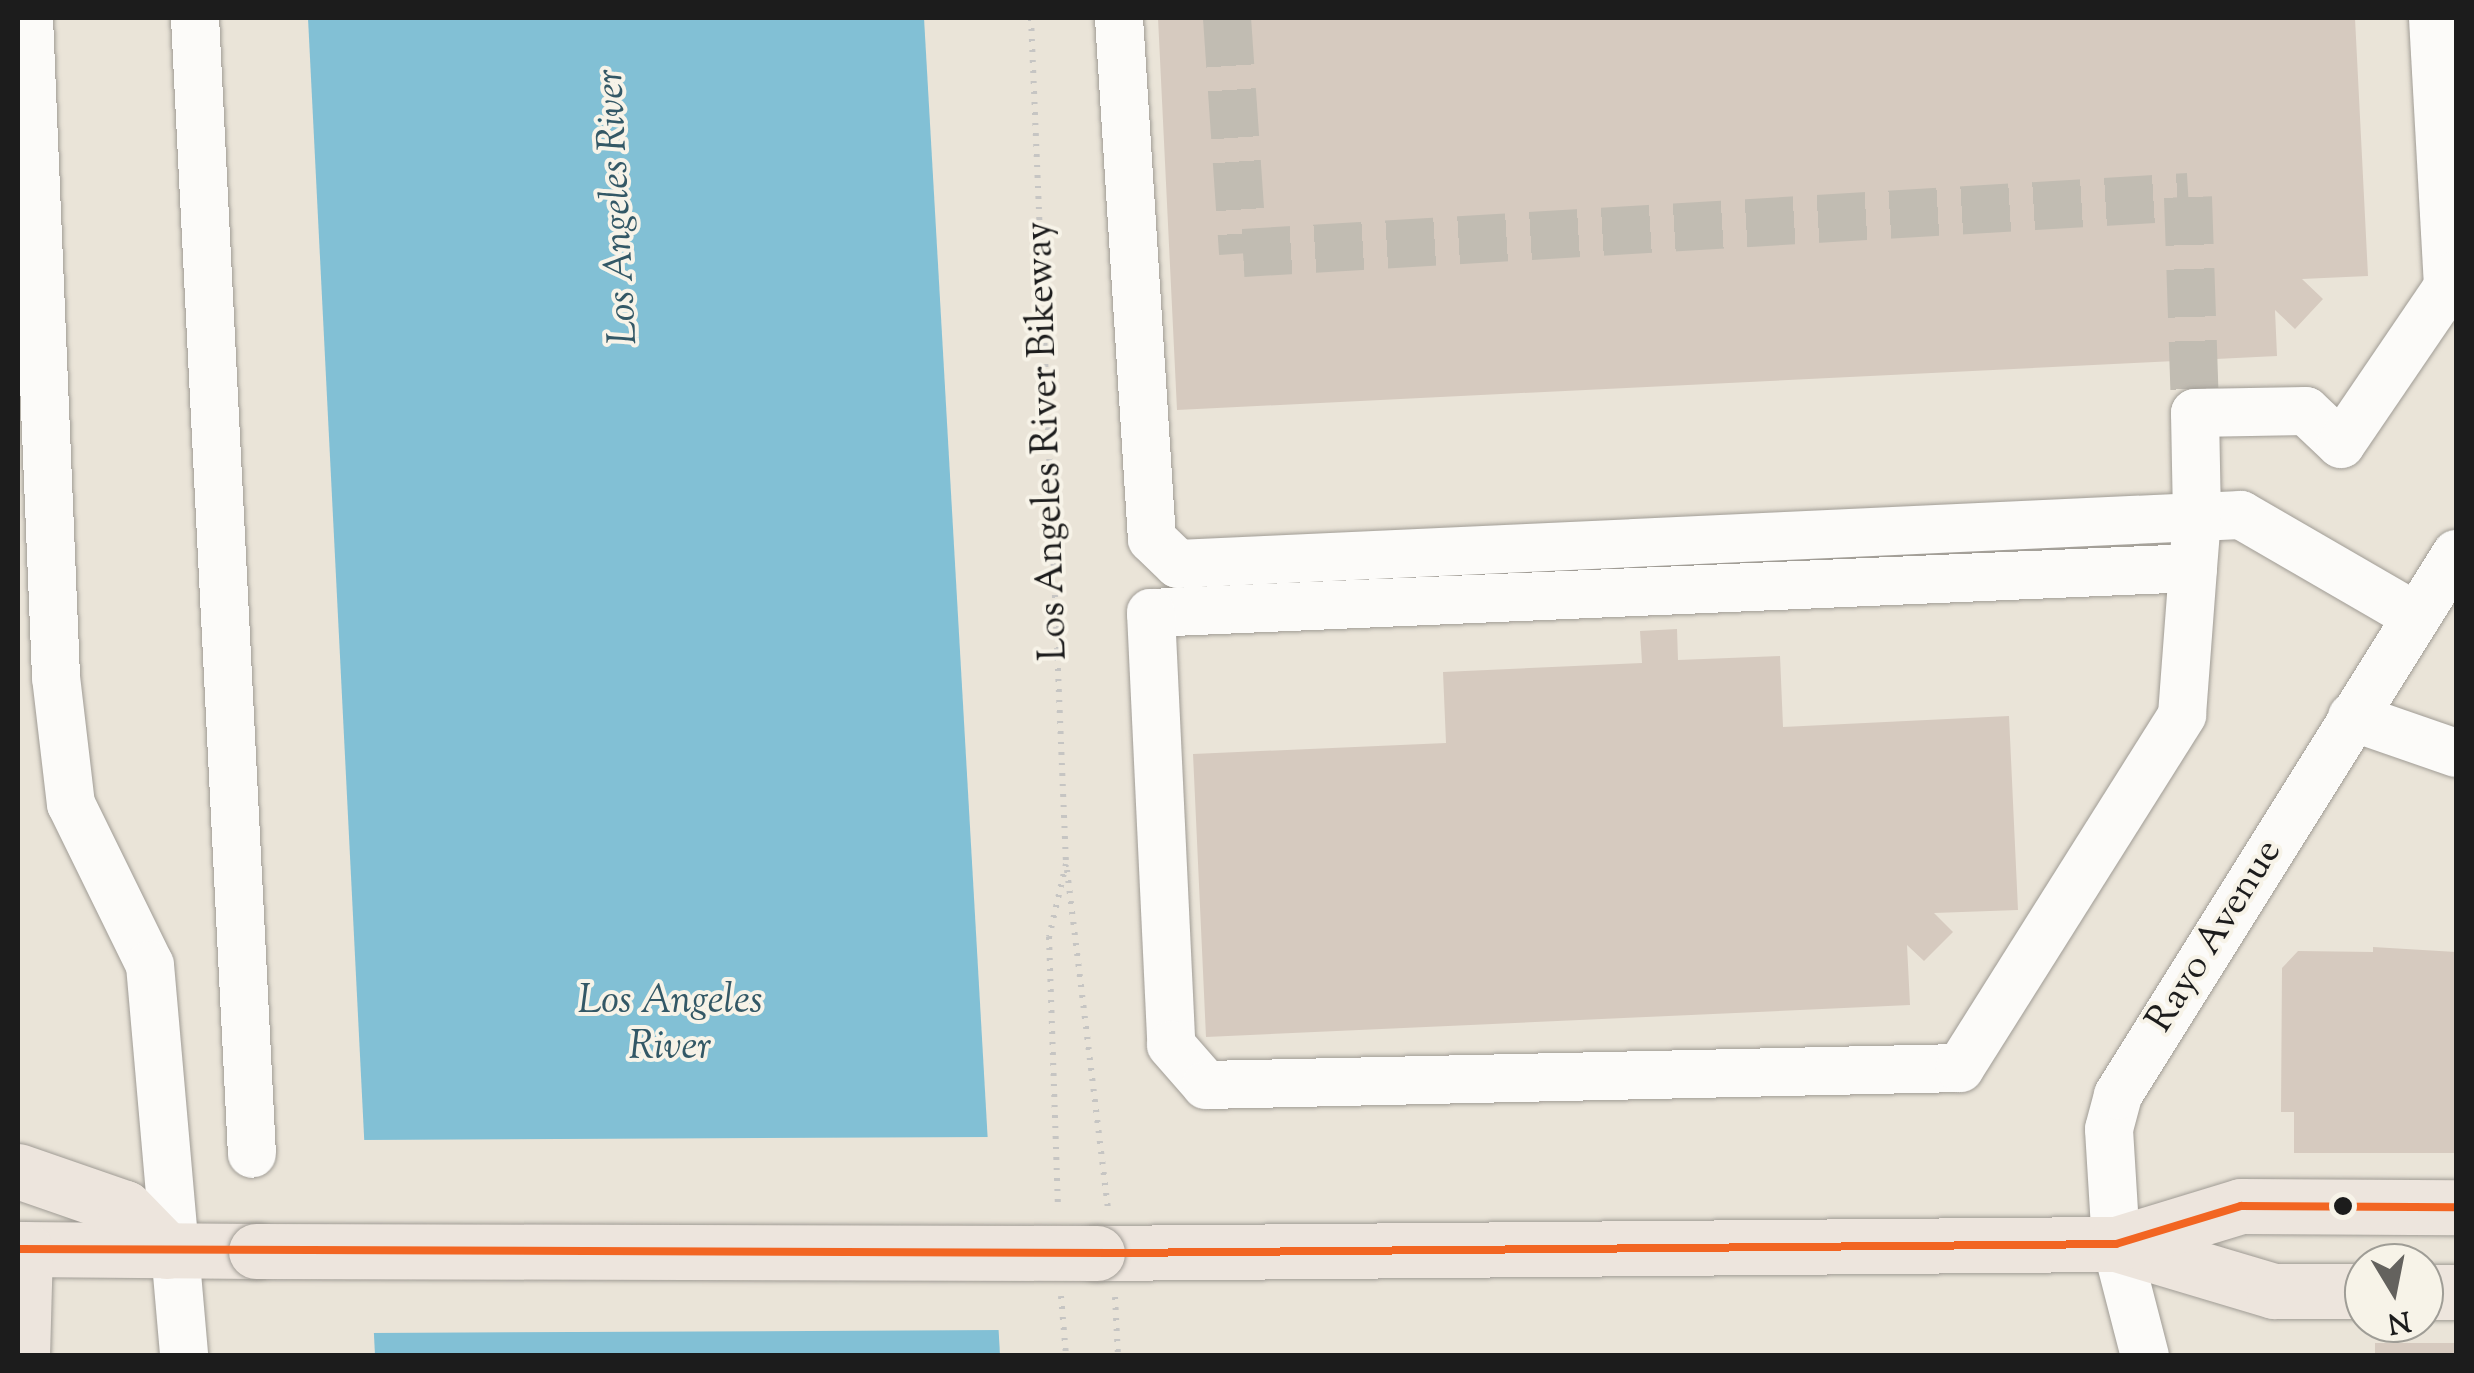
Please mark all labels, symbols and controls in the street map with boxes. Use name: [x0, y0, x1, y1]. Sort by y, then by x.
water label: Los Angeles River: [588, 68, 650, 346]
street label: Los Angeles River Bikeway: [1019, 221, 1079, 661]
street label: Rayo Avenue: [2139, 832, 2293, 1042]
water label: Los Angeles River: [577, 979, 763, 1073]
unlabelled marker: [2333, 1196, 2353, 1216]
north arrow: [2344, 1243, 2444, 1343]
text: N: [2384, 1299, 2413, 1342]

